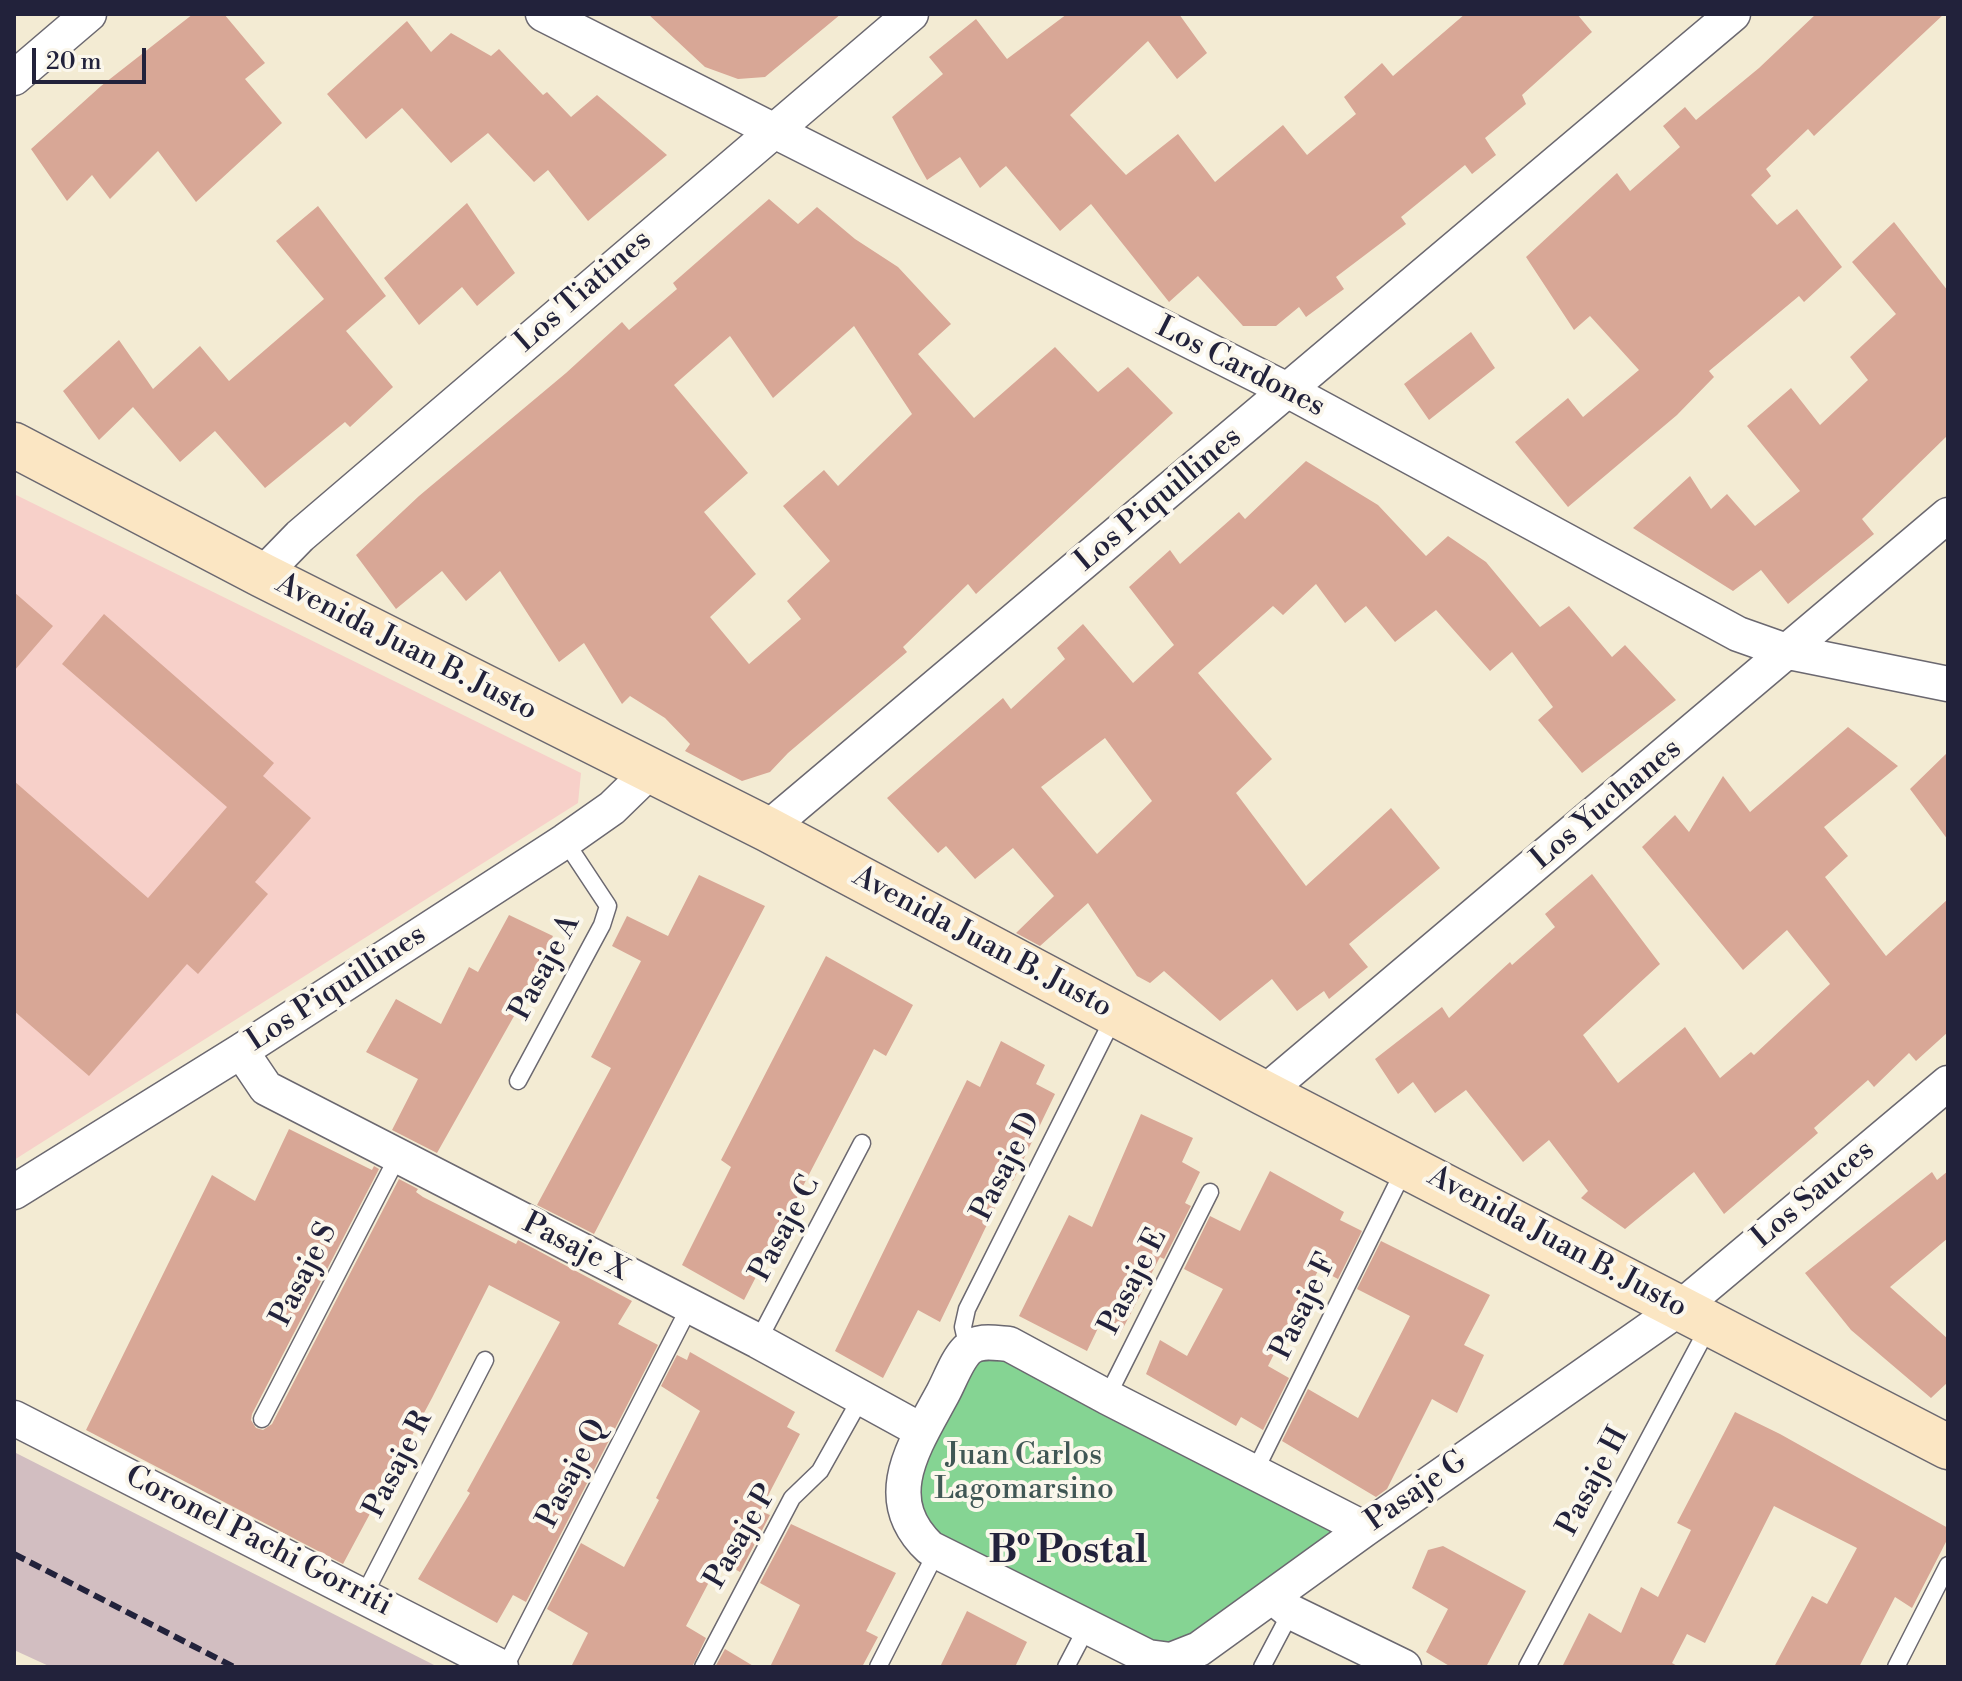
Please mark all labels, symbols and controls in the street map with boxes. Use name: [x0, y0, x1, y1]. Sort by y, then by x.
scale bar: [36, 32, 150, 82]
text: 20 m: [46, 47, 102, 77]
street label: Los Tiatines: [509, 223, 659, 361]
street label: Los Cardones: [1150, 310, 1330, 426]
street label: Los Piquillines: [1069, 420, 1249, 580]
street label: Avenida Juan B. Justo: [269, 566, 543, 730]
street label: Los Yuchanes: [1525, 732, 1689, 878]
street label: Avenida Juan B. Justo: [846, 859, 1118, 1027]
street label: Pasaje A: [503, 909, 589, 1027]
street label: Los Piquillines: [241, 918, 433, 1060]
street label: Pasaje D: [964, 1107, 1050, 1227]
street label: Los Sauces: [1745, 1133, 1883, 1257]
street label: Avenida Juan B. Justo: [1421, 1159, 1693, 1327]
street label: Pasaje C: [743, 1170, 829, 1288]
street label: Pasaje X: [516, 1206, 634, 1290]
street label: Pasaje S: [264, 1218, 346, 1332]
street label: Pasaje E: [1092, 1223, 1176, 1341]
street label: Pasaje F: [1264, 1248, 1346, 1366]
street label: Pasaje R: [357, 1406, 441, 1524]
street label: Pasaje Q: [530, 1414, 616, 1534]
street label: Pasaje H: [1551, 1422, 1637, 1542]
park label: Juan Carlos Lagomarsino: [934, 1439, 1114, 1510]
street label: Pasaje G: [1359, 1444, 1475, 1540]
street label: Coronel Pachi Gorriti: [119, 1459, 397, 1625]
street label: Pasaje P: [698, 1479, 786, 1595]
district label: Bº Postal: [989, 1530, 1147, 1576]

